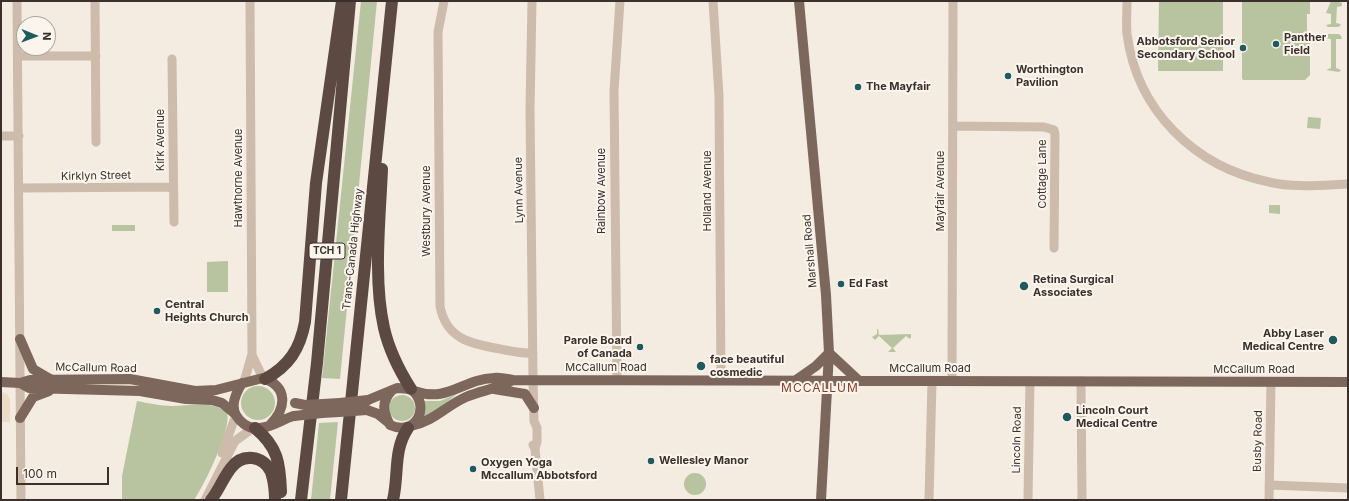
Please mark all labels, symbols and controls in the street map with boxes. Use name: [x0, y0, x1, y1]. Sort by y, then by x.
north arrow: [16, 16, 56, 56]
place label: Panther Field: [1284, 31, 1326, 57]
text: N: [40, 32, 54, 41]
place label: Abbotsford Senior Secondary School: [1137, 35, 1235, 61]
marker: Panther Field: [1271, 39, 1281, 49]
marker: Abbotsford Senior Secondary School: [1238, 43, 1248, 53]
place label: Worthington Pavilion: [1016, 63, 1084, 89]
marker: Worthington Pavilion: [1003, 71, 1013, 81]
place label: The Mayfair: [866, 80, 931, 94]
marker: The Mayfair: [853, 82, 863, 92]
street label: Kirk Avenue: [154, 109, 168, 171]
street label: Hawthorne Avenue: [232, 128, 246, 228]
street label: Cottage Lane: [1036, 139, 1050, 209]
street label: Rainbow Avenue: [595, 148, 609, 234]
street label: Holland Avenue: [701, 150, 715, 232]
street label: Mayfair Avenue: [934, 151, 948, 231]
street label: Lynn Avenue: [512, 157, 526, 223]
street label: Westbury Avenue: [420, 165, 434, 257]
street label: Kirklyn Street: [61, 169, 131, 183]
street label: Trans-Canada Highway: [340, 187, 366, 311]
street label: Marshall Road: [800, 214, 820, 288]
road number: TCH 1: [309, 243, 345, 259]
place label: Retina Surgical Associates: [1033, 273, 1114, 299]
place label: Ed Fast: [849, 277, 888, 291]
marker: Ed Fast: [836, 279, 846, 289]
marker: Retina Surgical Associates: [1018, 280, 1030, 292]
place label: Central Heights Church: [165, 298, 249, 324]
marker: Central Heights Church: [152, 306, 162, 316]
place label: Abby Laser Medical Centre: [1242, 327, 1324, 353]
place label: Parole Board of Canada: [564, 334, 632, 360]
marker: Abby Laser Medical Centre: [1327, 334, 1339, 346]
marker: Parole Board of Canada: [635, 342, 645, 352]
place label: face beautiful cosmedic: [710, 353, 784, 379]
marker: face beautiful cosmedic: [695, 360, 707, 372]
street label: McCallum Road: [55, 361, 137, 375]
street label: McCallum Road: [565, 361, 647, 375]
street label: McCallum Road: [889, 362, 971, 376]
street label: McCallum Road: [1213, 363, 1295, 377]
district label: MCCALLUM: [781, 381, 859, 395]
place label: Lincoln Court Medical Centre: [1076, 404, 1158, 430]
street label: Lincoln Road: [1010, 406, 1024, 474]
street label: Busby Road: [1251, 410, 1265, 472]
marker: Lincoln Court Medical Centre: [1061, 411, 1073, 423]
place label: Wellesley Manor: [659, 454, 748, 468]
place label: Oxygen Yoga Mccallum Abbotsford: [481, 456, 597, 482]
marker: Wellesley Manor: [646, 456, 656, 466]
scale bar: [18, 459, 111, 485]
marker: Oxygen Yoga Mccallum Abbotsford: [468, 464, 478, 474]
text: 100 m: [23, 466, 57, 481]

